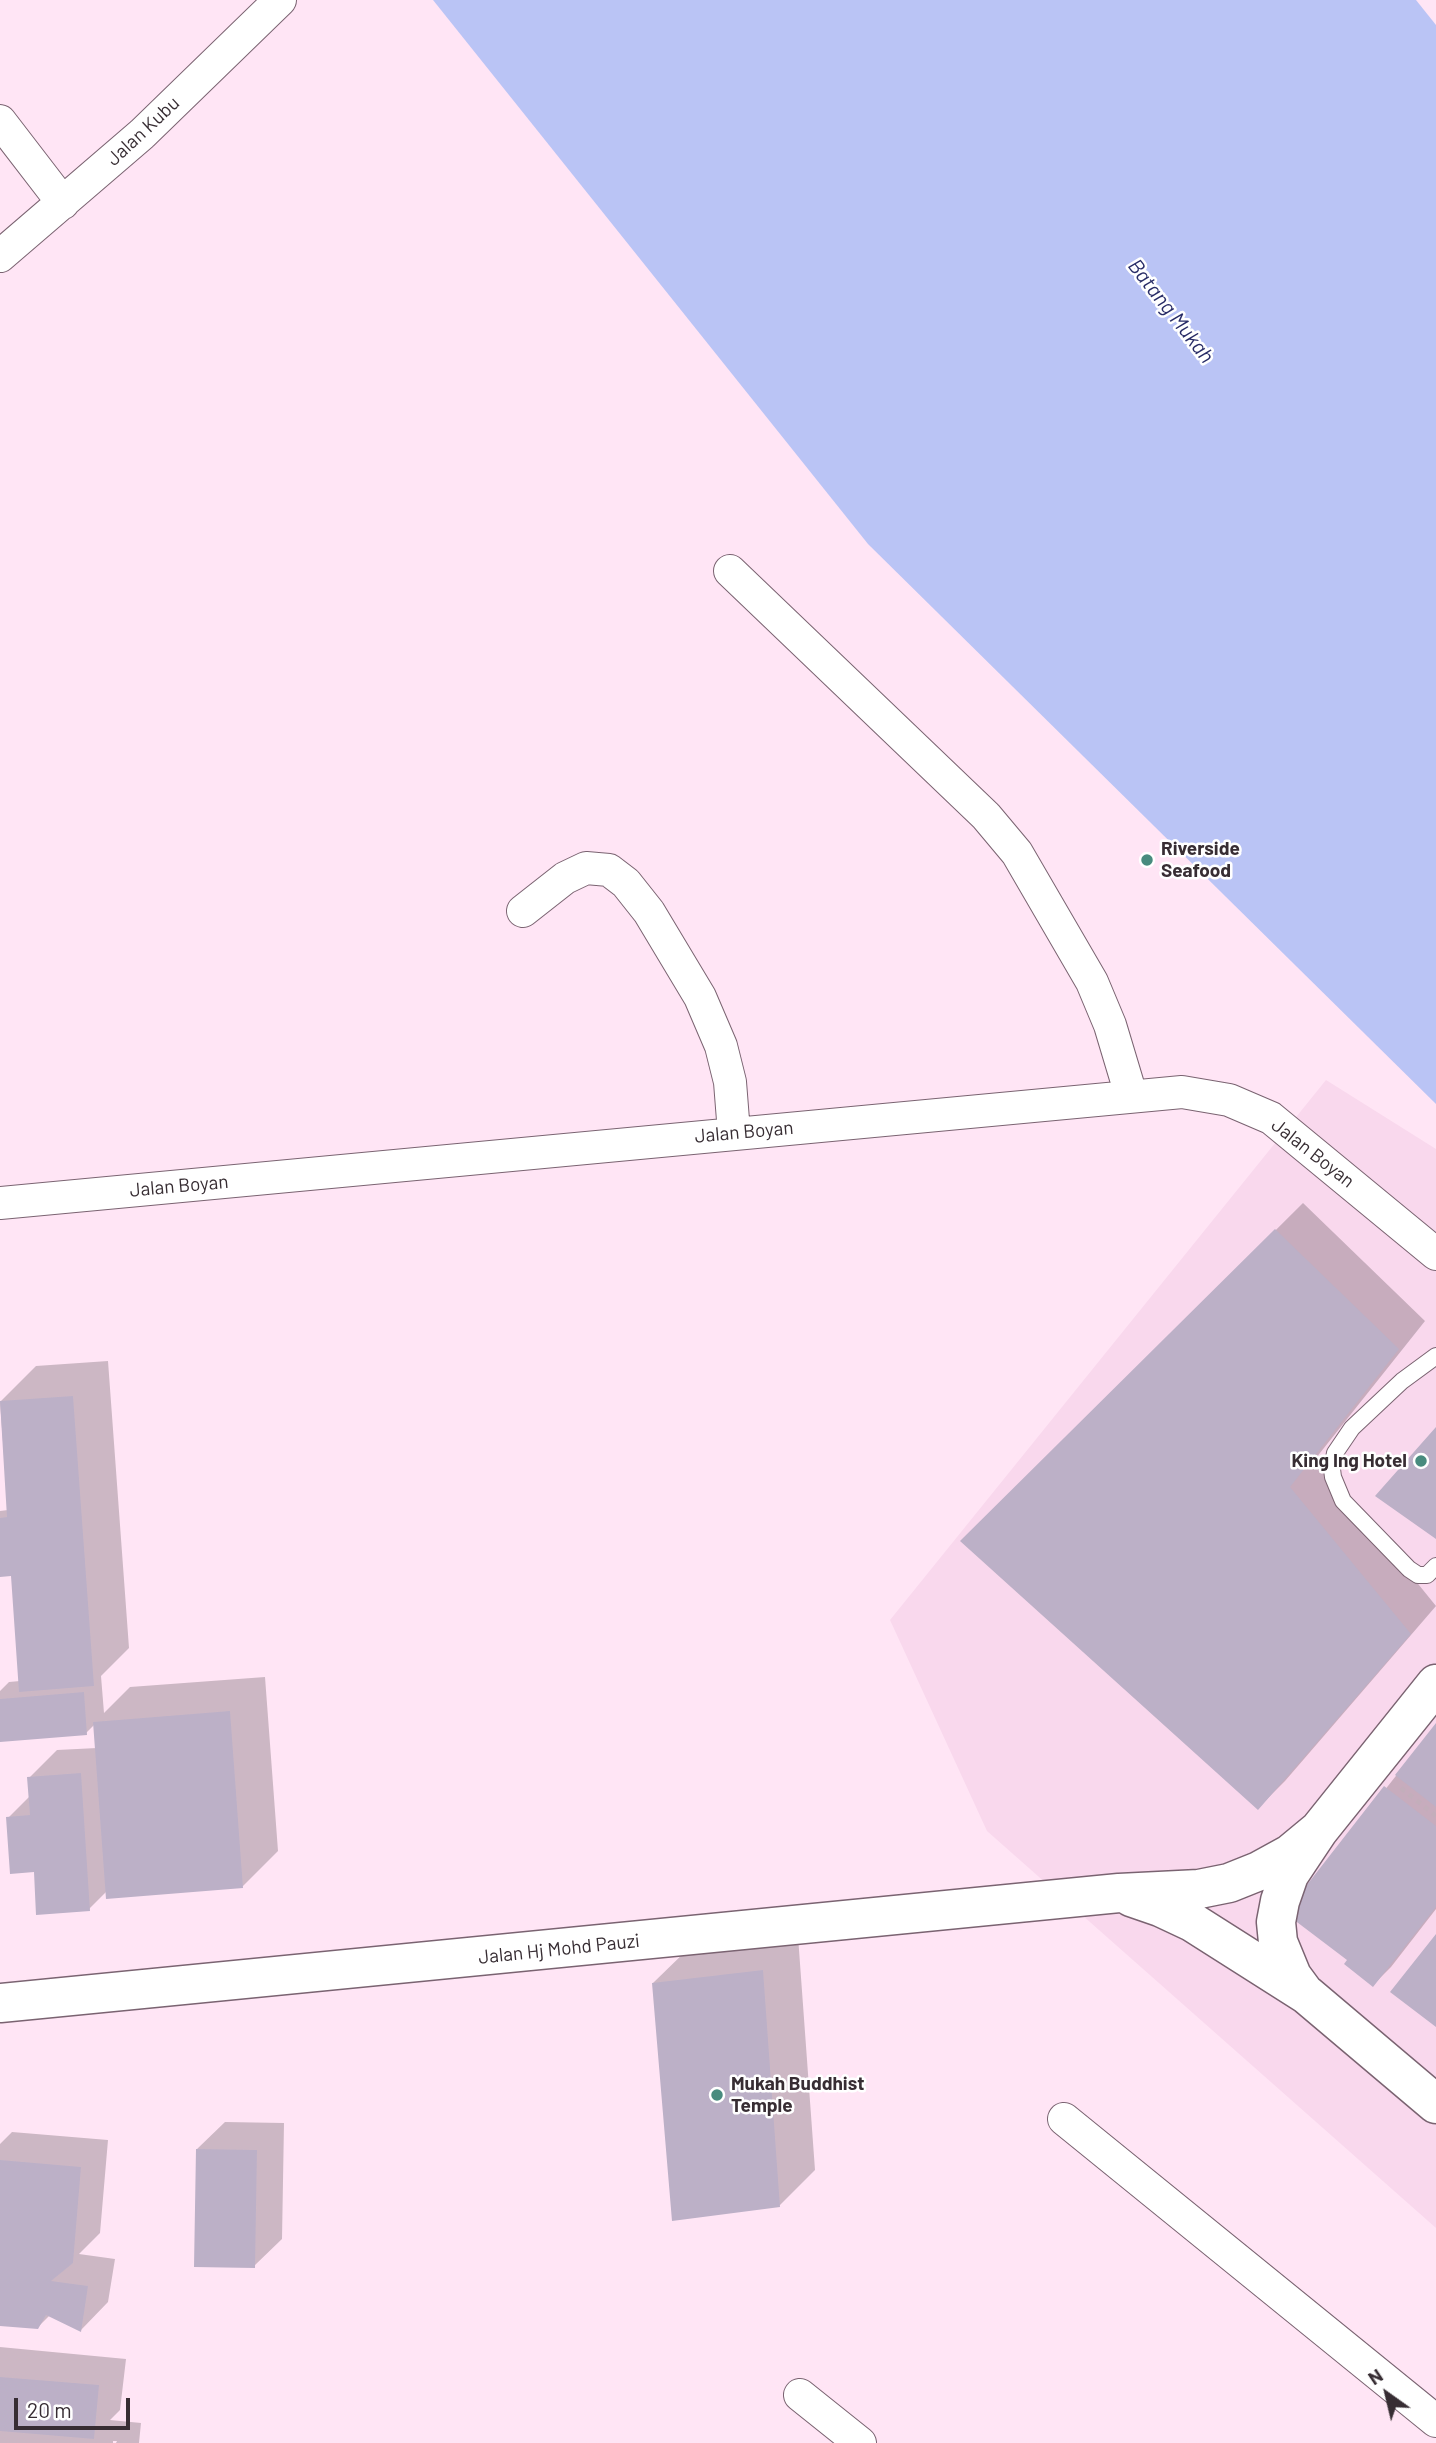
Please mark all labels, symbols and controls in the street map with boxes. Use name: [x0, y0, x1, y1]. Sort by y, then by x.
street label: Jalan Kubu: [102, 92, 184, 170]
water label: Batang Mukah: [1122, 254, 1220, 368]
place label: Riverside Seafood: [1161, 838, 1240, 882]
marker: Riverside Seafood: [1139, 852, 1155, 868]
street label: Jalan Boyan: [1267, 1113, 1359, 1193]
street label: Jalan Boyan: [694, 1116, 794, 1148]
street label: Jalan Boyan: [129, 1170, 229, 1202]
place label: King Ing Hotel: [1291, 1450, 1407, 1472]
marker: King Ing Hotel: [1413, 1453, 1429, 1469]
street label: Jalan Hj Mohd Pauzi: [477, 1929, 641, 1969]
place label: Mukah Buddhist Temple: [731, 2073, 864, 2117]
marker: Mukah Buddhist Temple: [709, 2087, 725, 2103]
north arrow: [1352, 2359, 1422, 2429]
text: N: [1363, 2363, 1387, 2389]
scale bar: [18, 2384, 133, 2428]
text: 20 m: [27, 2397, 72, 2422]

